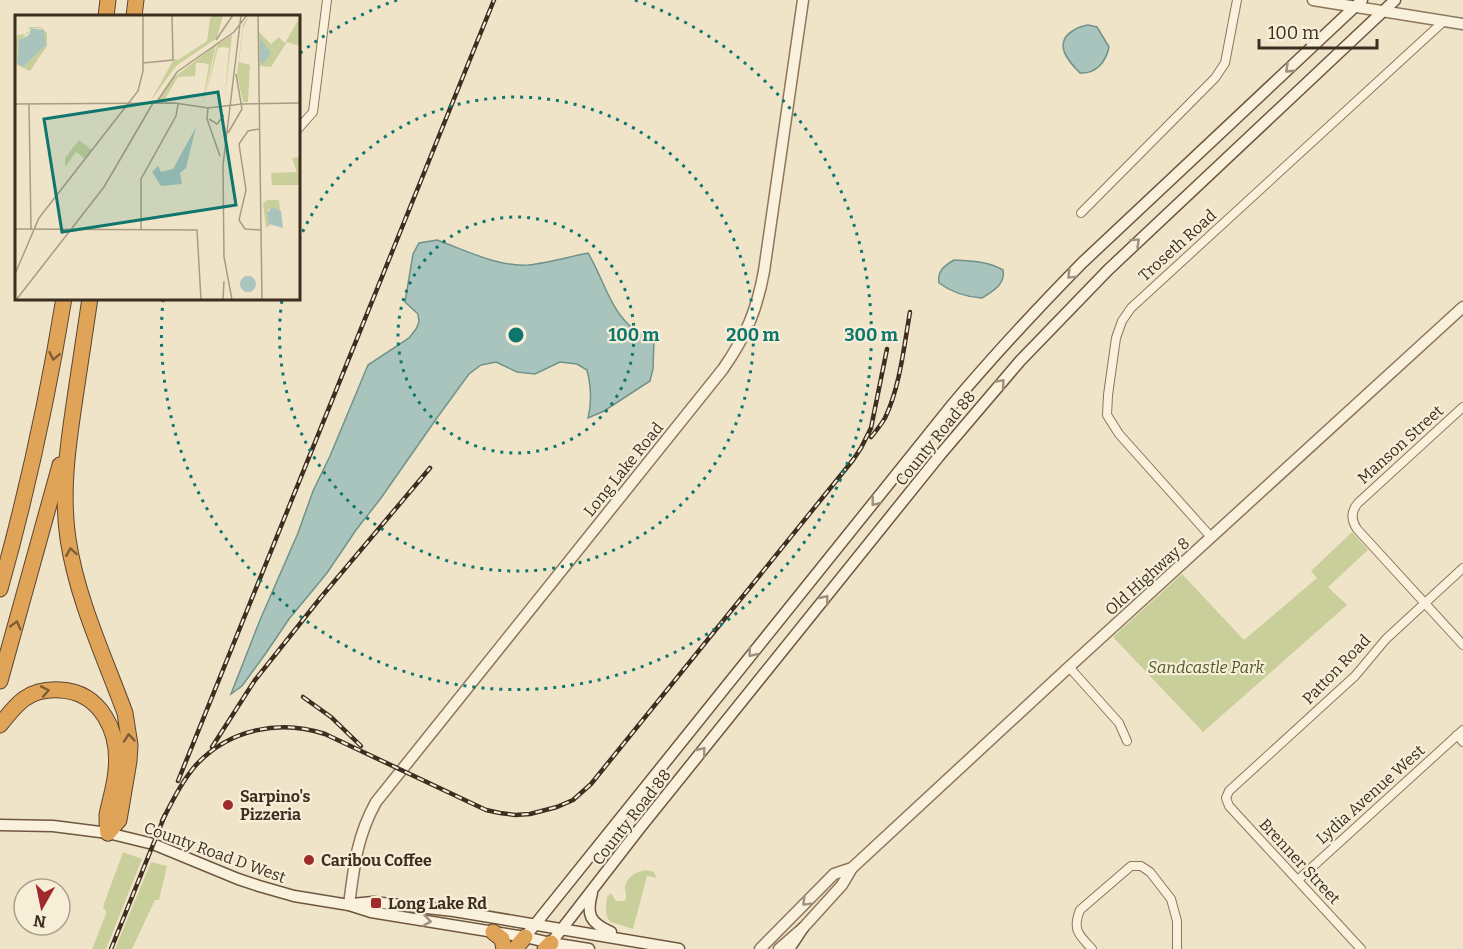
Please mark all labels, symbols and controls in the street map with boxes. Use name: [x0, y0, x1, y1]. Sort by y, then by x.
scale bar: [1259, 12, 1378, 50]
inset map: [15, 15, 300, 300]
text: 100 m: [1268, 22, 1319, 44]
one-way arrow: [1285, 62, 1295, 73]
street label: Troseth Road: [1135, 205, 1220, 285]
one-way arrow: [1129, 239, 1140, 250]
one-way arrow: [1067, 267, 1078, 278]
text: 100 m: [608, 324, 660, 346]
text: 200 m: [726, 324, 780, 346]
text: 300 m: [844, 324, 898, 346]
centre of rings: [506, 325, 526, 345]
one-way arrow: [48, 351, 61, 361]
one-way arrow: [994, 379, 1005, 390]
street label: County Road 88: [891, 387, 979, 490]
street label: Manson Street: [1354, 401, 1447, 488]
street label: Long Lake Road: [580, 418, 667, 520]
one-way arrow: [871, 495, 882, 506]
street label: Old Highway 8: [1101, 534, 1193, 619]
one-way arrow: [65, 548, 77, 557]
one-way arrow: [817, 595, 828, 606]
one-way arrow: [8, 620, 21, 630]
street label: Patton Road: [1298, 630, 1375, 708]
one-way arrow: [749, 647, 760, 658]
park label: Sandcastle Park: [1148, 658, 1264, 677]
one-way arrow: [40, 686, 49, 698]
one-way arrow: [123, 733, 136, 742]
street label: Lydia Avenue West: [1312, 741, 1429, 848]
one-way arrow: [695, 747, 706, 758]
street label: County Road 88: [588, 766, 675, 869]
place label: Sarpino's Pizzeria: [240, 787, 311, 824]
marker: Sarpino's Pizzeria: [221, 798, 235, 812]
street label: Brenner Street: [1255, 815, 1344, 908]
street label: County Road D West: [141, 818, 288, 887]
place label: Caribou Coffee: [321, 851, 432, 870]
marker: Caribou Coffee: [302, 853, 316, 867]
north arrow: [12, 877, 72, 937]
place label: Long Lake Rd: [388, 894, 487, 913]
marker: Long Lake Rd: [369, 896, 383, 910]
one-way arrow: [802, 896, 813, 906]
text: N: [32, 911, 47, 932]
one-way arrow: [421, 914, 431, 927]

